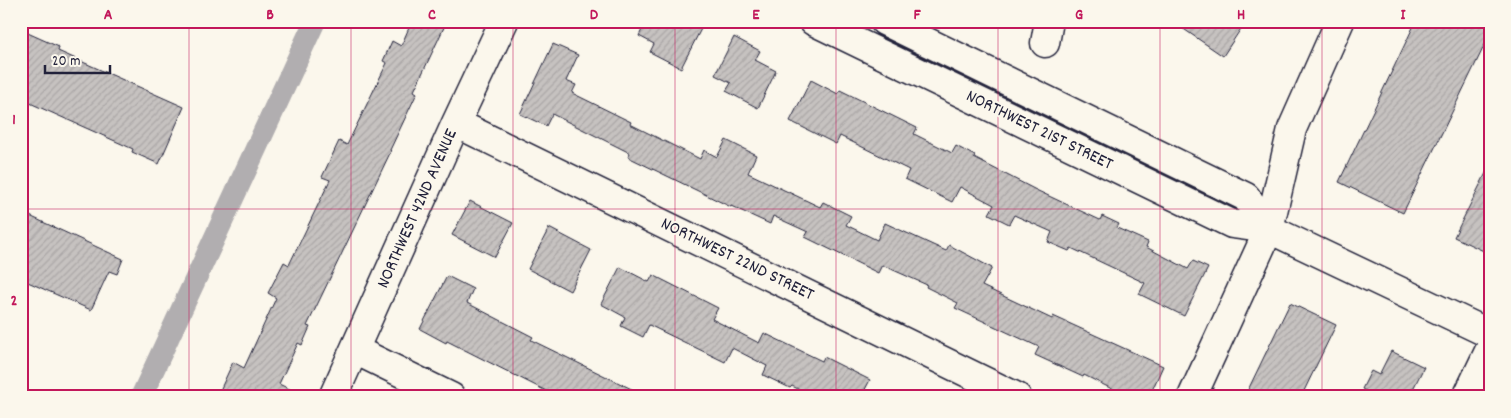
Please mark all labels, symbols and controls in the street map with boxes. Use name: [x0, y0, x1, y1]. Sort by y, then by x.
text: A: [104, 4, 113, 27]
text: B: [266, 4, 274, 27]
text: C: [428, 4, 436, 27]
text: D: [590, 4, 599, 27]
text: E: [752, 4, 760, 27]
text: F: [913, 4, 921, 27]
text: G: [1075, 4, 1083, 27]
text: H: [1237, 4, 1245, 27]
text: I: [1401, 4, 1407, 27]
scale bar: [45, 42, 110, 74]
text: 20 m: [52, 51, 80, 73]
street label: NORTHWEST 21ST STREET: [961, 85, 1117, 177]
text: 1: [12, 109, 16, 132]
street label: NORTHWEST 42ND AVENUE: [372, 125, 464, 293]
street label: NORTHWEST 22ND STREET: [656, 212, 818, 308]
text: 2: [11, 290, 18, 313]

